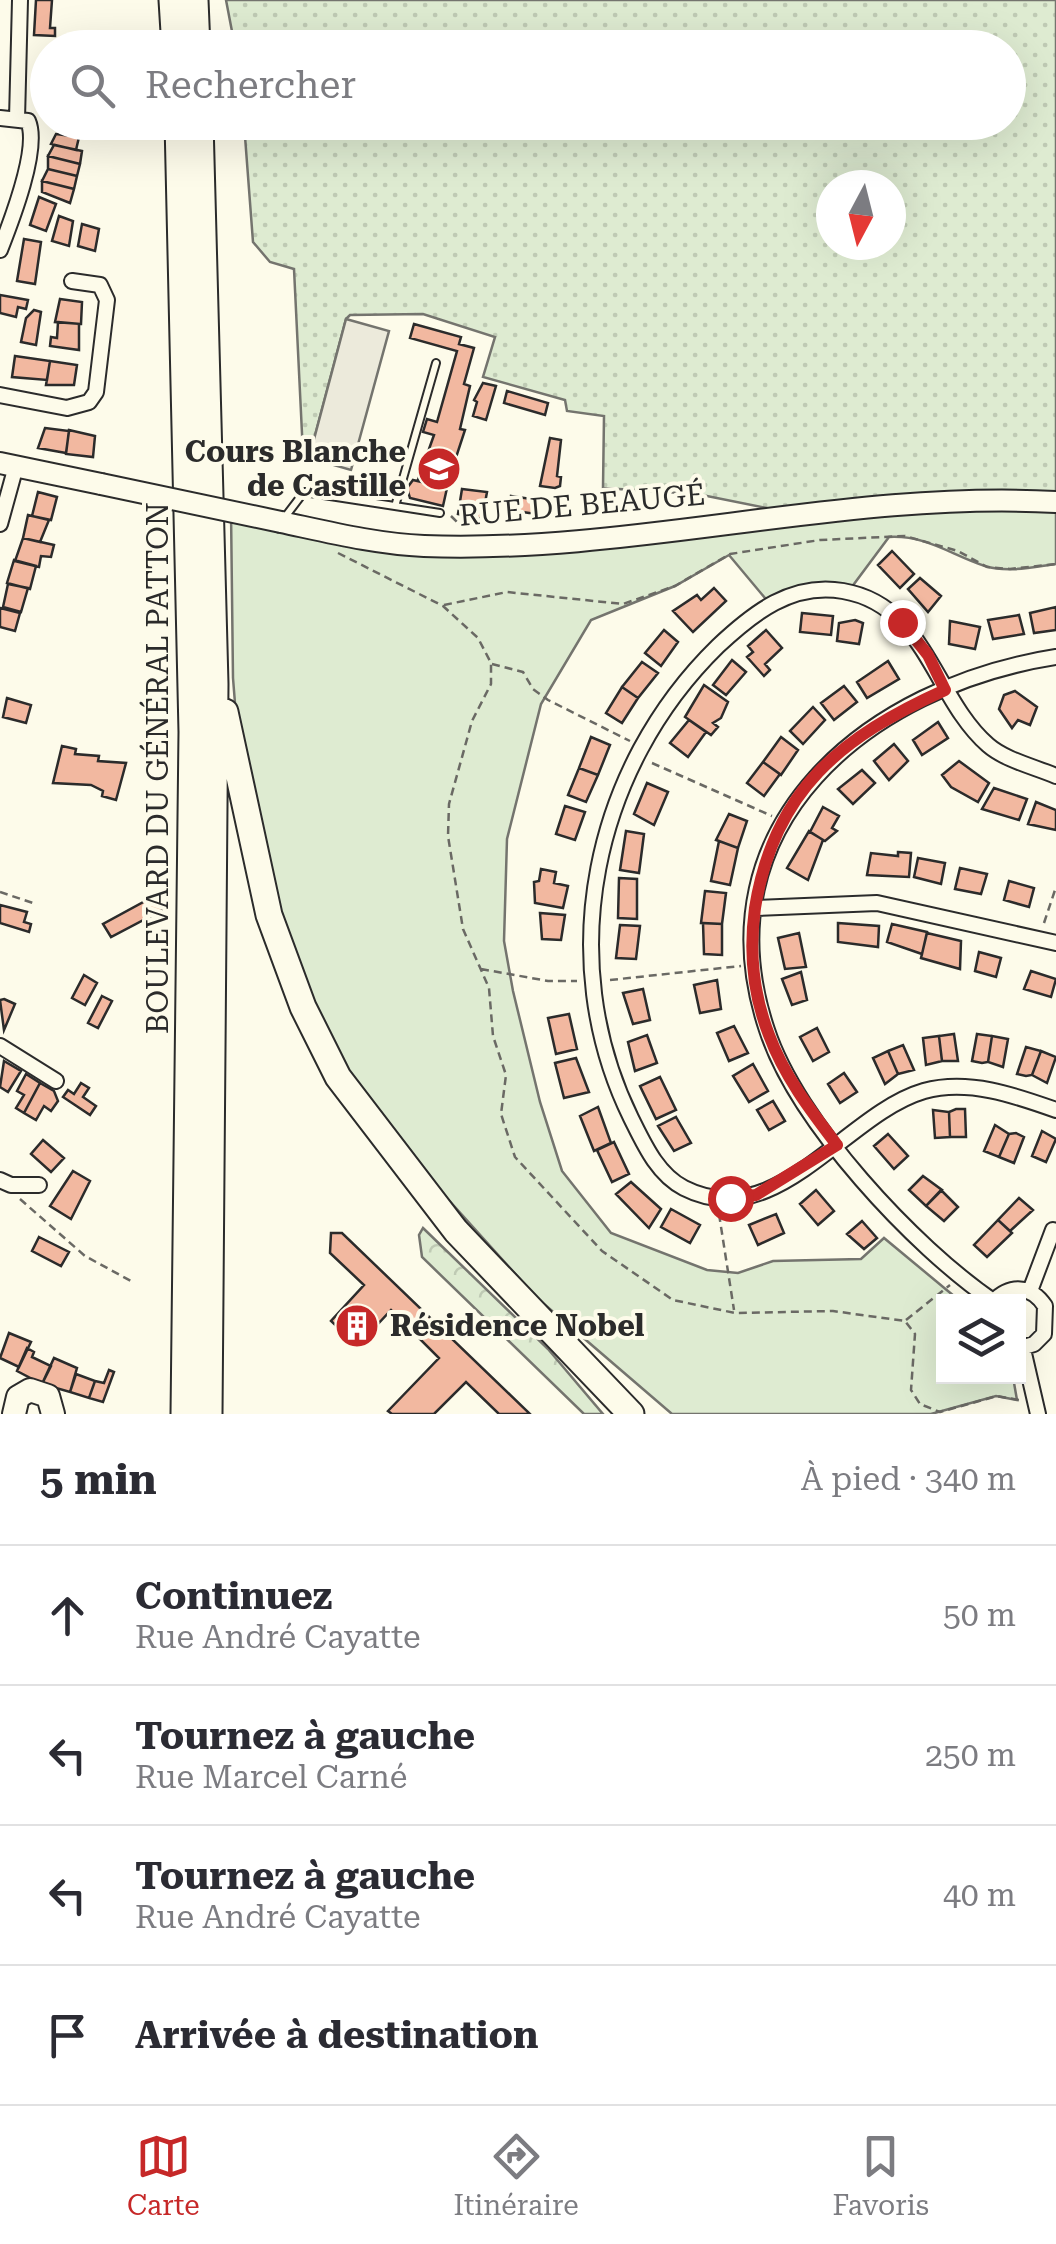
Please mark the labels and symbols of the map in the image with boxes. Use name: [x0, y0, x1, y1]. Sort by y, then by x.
north arrow: [816, 170, 906, 260]
place label: Cours Blanche de Castille: [185, 434, 406, 503]
school or university icon: Cours Blanche de Castille: [416, 446, 462, 492]
street label: RUE DE BEAUGÉ: [457, 475, 706, 533]
street label: BOULEVARD DU GÉNÉRAL PATTON: [139, 502, 175, 1034]
route end: [880, 600, 926, 646]
route start: [708, 1176, 754, 1222]
building icon: Résidence Nobel: [334, 1303, 380, 1349]
place label: Résidence Nobel: [390, 1308, 645, 1343]

